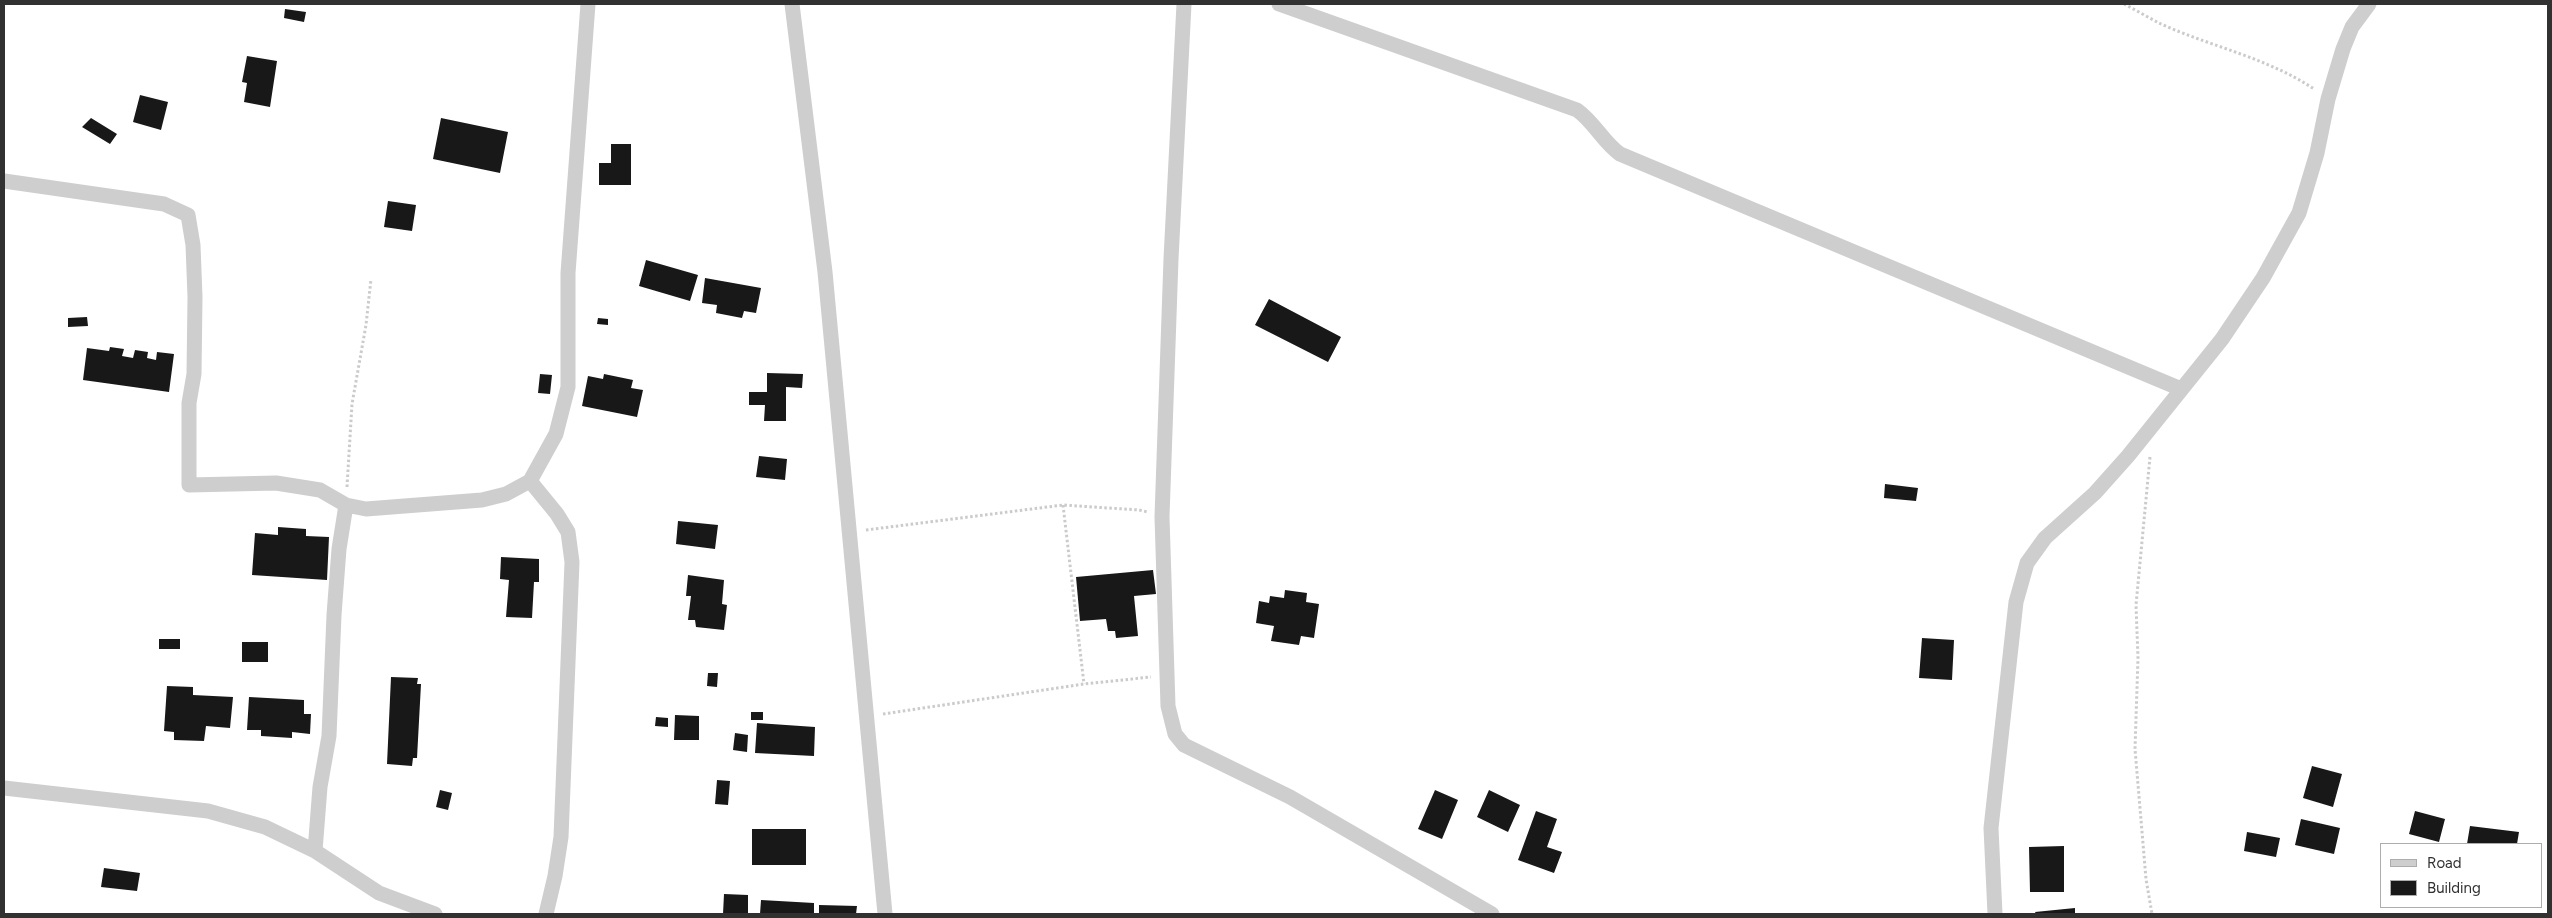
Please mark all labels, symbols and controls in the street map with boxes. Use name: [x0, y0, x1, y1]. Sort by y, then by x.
legend: [2380, 843, 2542, 908]
text: Road: [2427, 854, 2462, 872]
text: Building: [2427, 879, 2481, 897]

